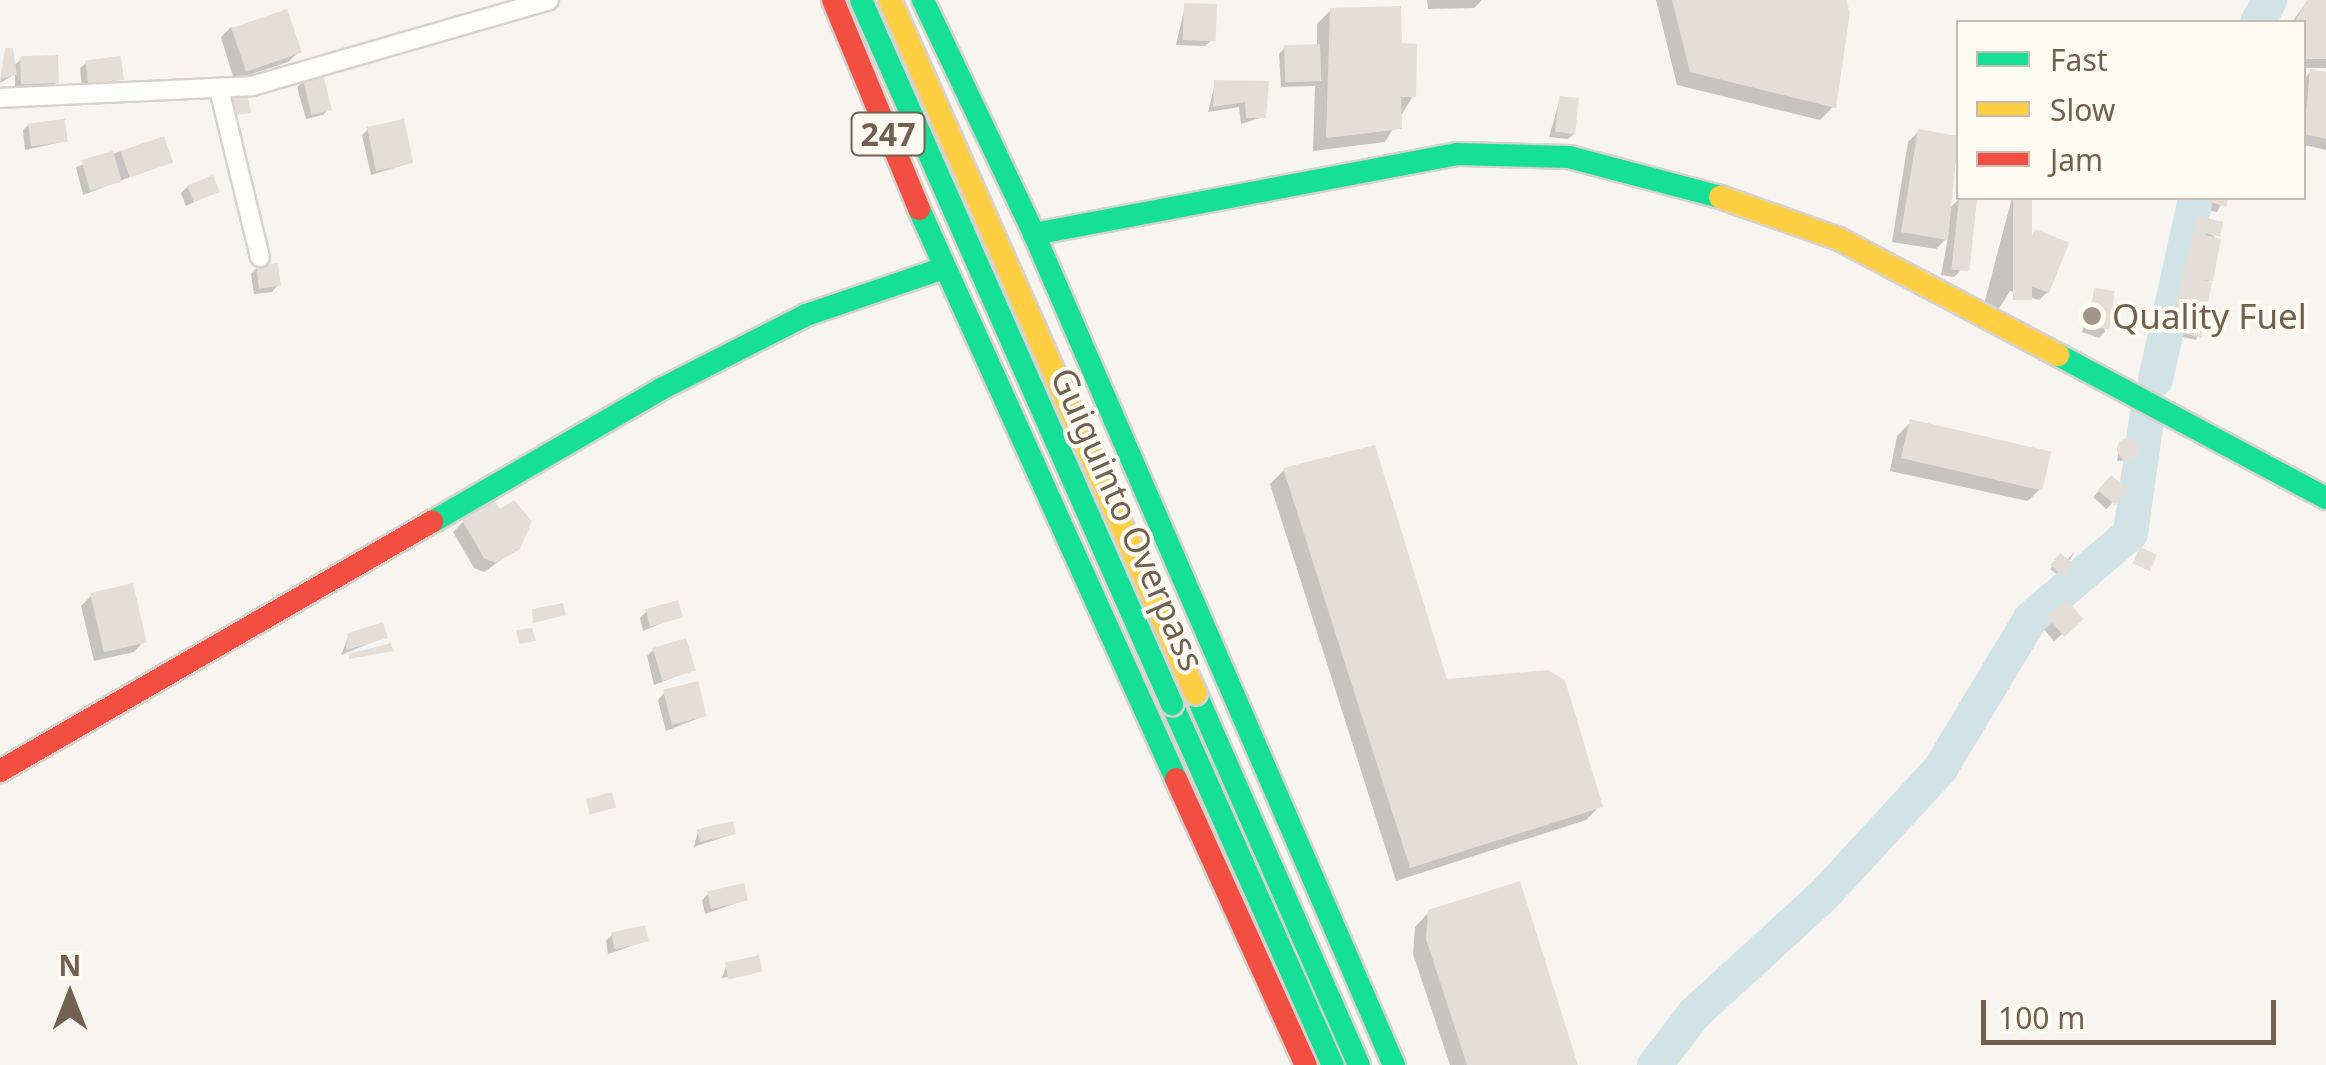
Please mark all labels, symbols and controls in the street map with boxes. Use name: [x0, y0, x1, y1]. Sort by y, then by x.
legend: [1956, 20, 2306, 200]
text: Fast: [2050, 39, 2108, 80]
text: Slow: [2050, 89, 2115, 130]
road number: 247: [850, 107, 926, 161]
text: Jam: [2050, 139, 2103, 180]
place label: Quality Fuel: [2112, 295, 2307, 337]
marker: Quality Fuel: [2081, 305, 2103, 327]
street label: Guiguinto Overpass: [1042, 361, 1214, 677]
north arrow: [20, 945, 120, 1045]
text: N: [59, 946, 81, 984]
scale bar: [1986, 980, 2281, 1042]
text: 100 m: [1998, 997, 2085, 1038]

